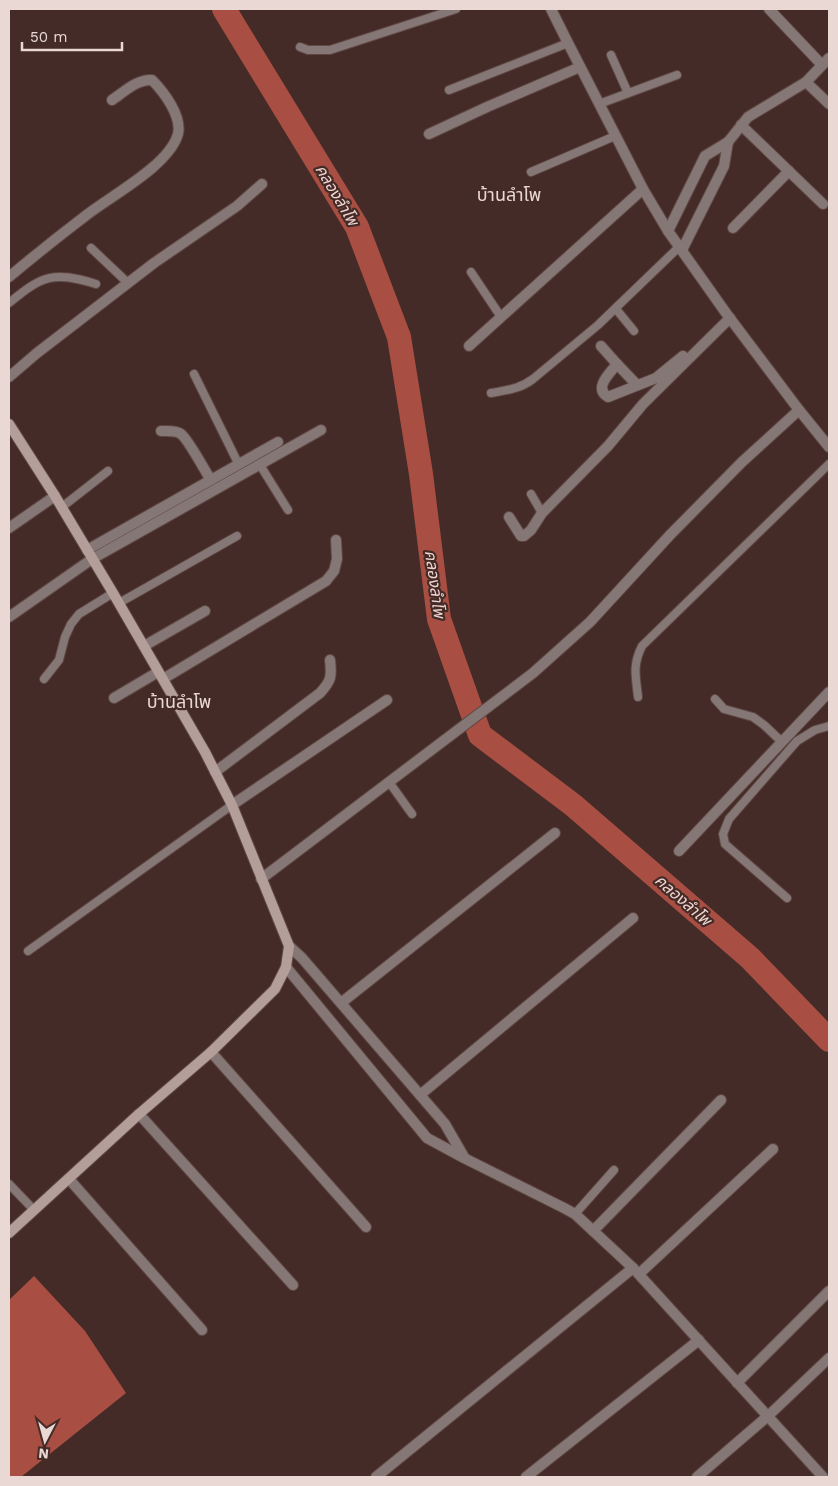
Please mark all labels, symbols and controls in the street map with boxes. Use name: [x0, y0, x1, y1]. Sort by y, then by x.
scale bar: [22, 20, 122, 52]
text: 50 m: [30, 28, 67, 46]
water label: คลองลำโพ: [311, 161, 364, 231]
district label: บ้านลำโพ: [477, 184, 541, 205]
water label: คลองลำโพ: [421, 549, 449, 621]
district label: บ้านลำโพ: [147, 691, 211, 712]
water label: คลองลำโพ: [651, 870, 716, 931]
north arrow: [20, 1416, 70, 1466]
text: N: [38, 1445, 50, 1462]

